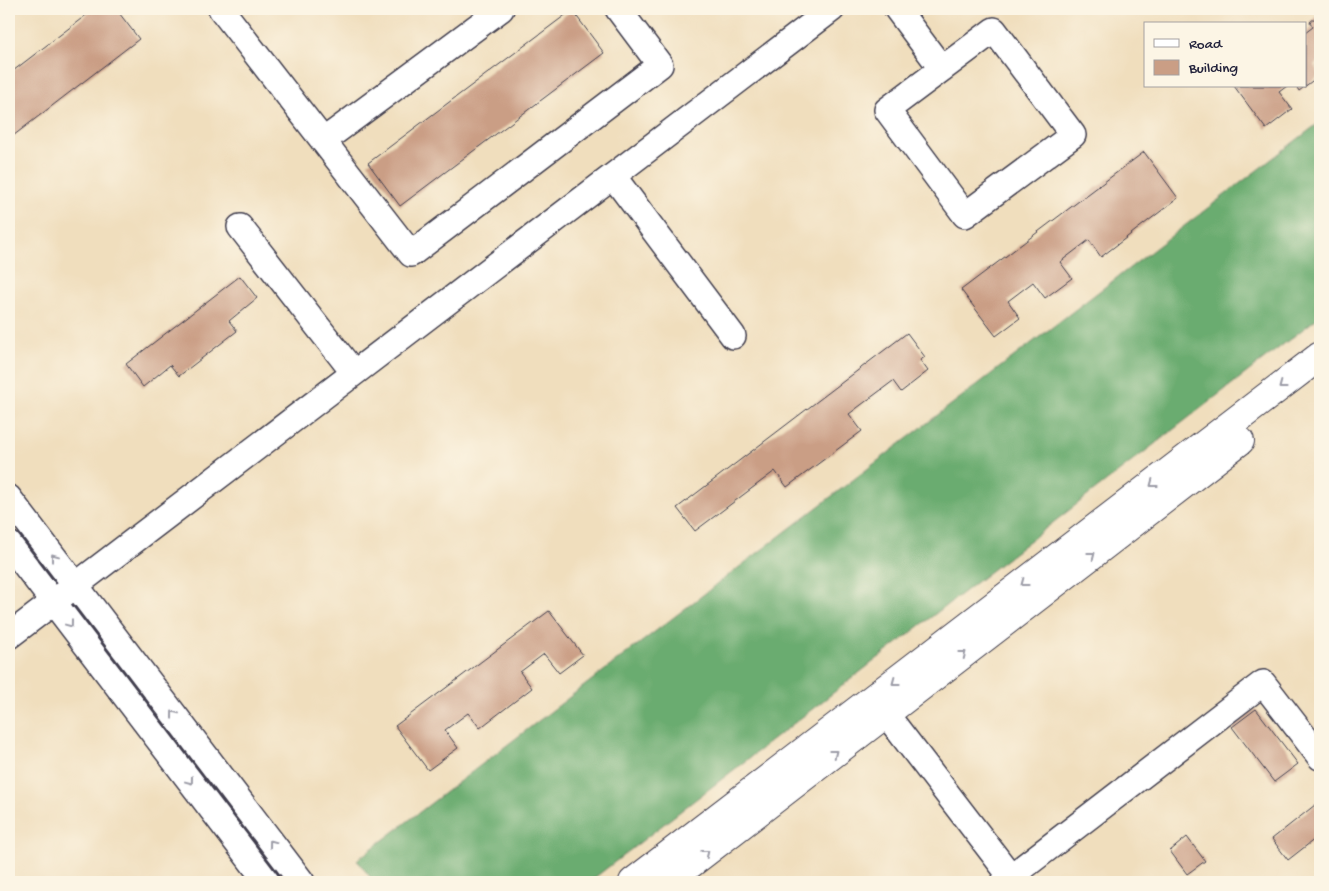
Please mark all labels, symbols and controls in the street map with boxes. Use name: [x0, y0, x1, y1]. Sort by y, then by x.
legend: [1144, 22, 1306, 88]
text: Road: [1189, 36, 1223, 54]
text: Building: [1188, 60, 1238, 78]
one-way arrow: [1278, 380, 1287, 389]
one-way arrow: [1150, 479, 1159, 487]
one-way arrow: [51, 553, 60, 563]
one-way arrow: [1086, 553, 1095, 561]
one-way arrow: [1021, 578, 1030, 586]
one-way arrow: [64, 618, 73, 628]
one-way arrow: [957, 652, 966, 660]
one-way arrow: [891, 676, 901, 685]
one-way arrow: [171, 710, 180, 720]
one-way arrow: [828, 751, 837, 759]
one-way arrow: [184, 775, 193, 785]
one-way arrow: [269, 840, 278, 849]
one-way arrow: [700, 850, 709, 858]

